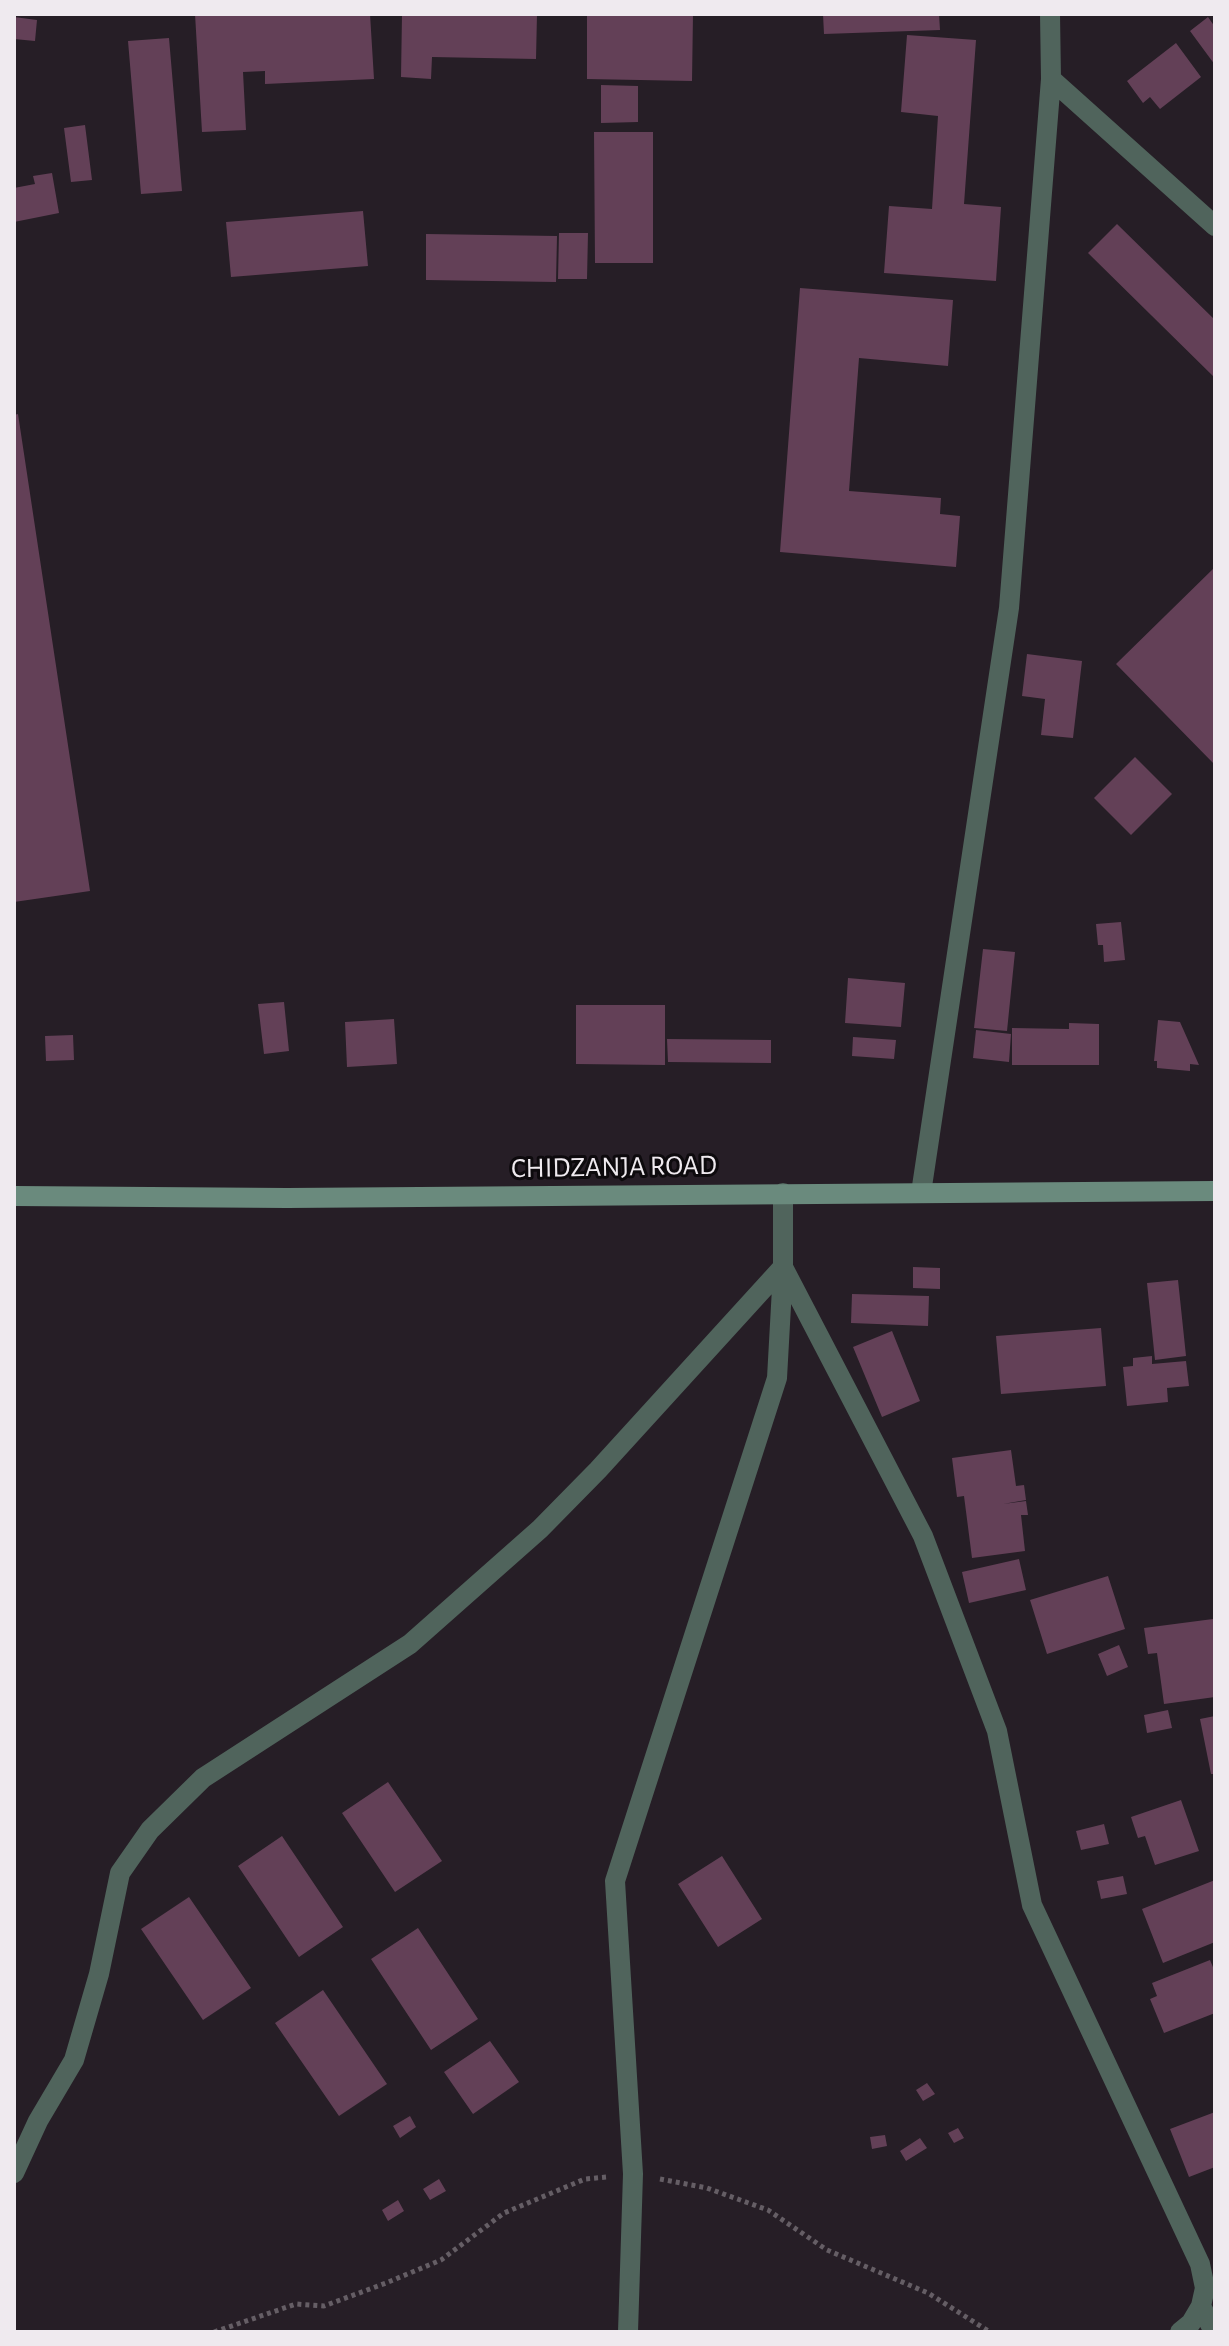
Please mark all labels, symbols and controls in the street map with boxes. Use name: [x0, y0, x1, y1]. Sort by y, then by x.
street label: CHIDZANJA ROAD: [511, 1148, 717, 1186]

